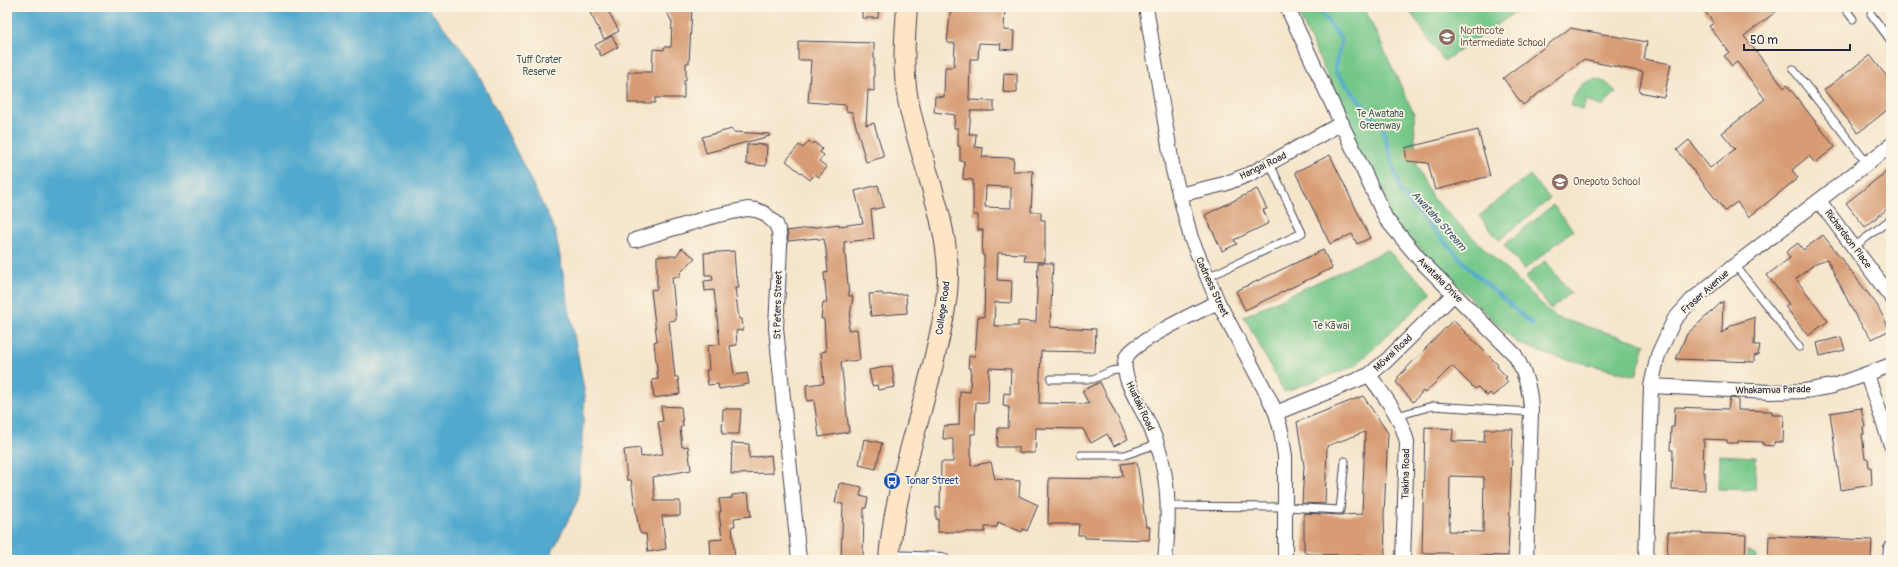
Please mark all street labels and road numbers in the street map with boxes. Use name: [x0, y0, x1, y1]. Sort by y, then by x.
street label: Hangai Road: [1238, 149, 1288, 183]
street label: Richardson Place: [1822, 207, 1874, 271]
street label: Cadness Street: [1193, 255, 1231, 320]
street label: Awataha Drive: [1415, 255, 1465, 305]
street label: Fraser Avenue: [1679, 267, 1731, 317]
street label: St Peters Street: [771, 270, 785, 339]
street label: College Road: [933, 280, 953, 336]
street label: Mōwai Road: [1371, 332, 1415, 374]
street label: Huataki Road: [1123, 379, 1157, 433]
street label: Whakamua Parade: [1735, 383, 1811, 397]
street label: Tiakina Road: [1400, 448, 1412, 500]

